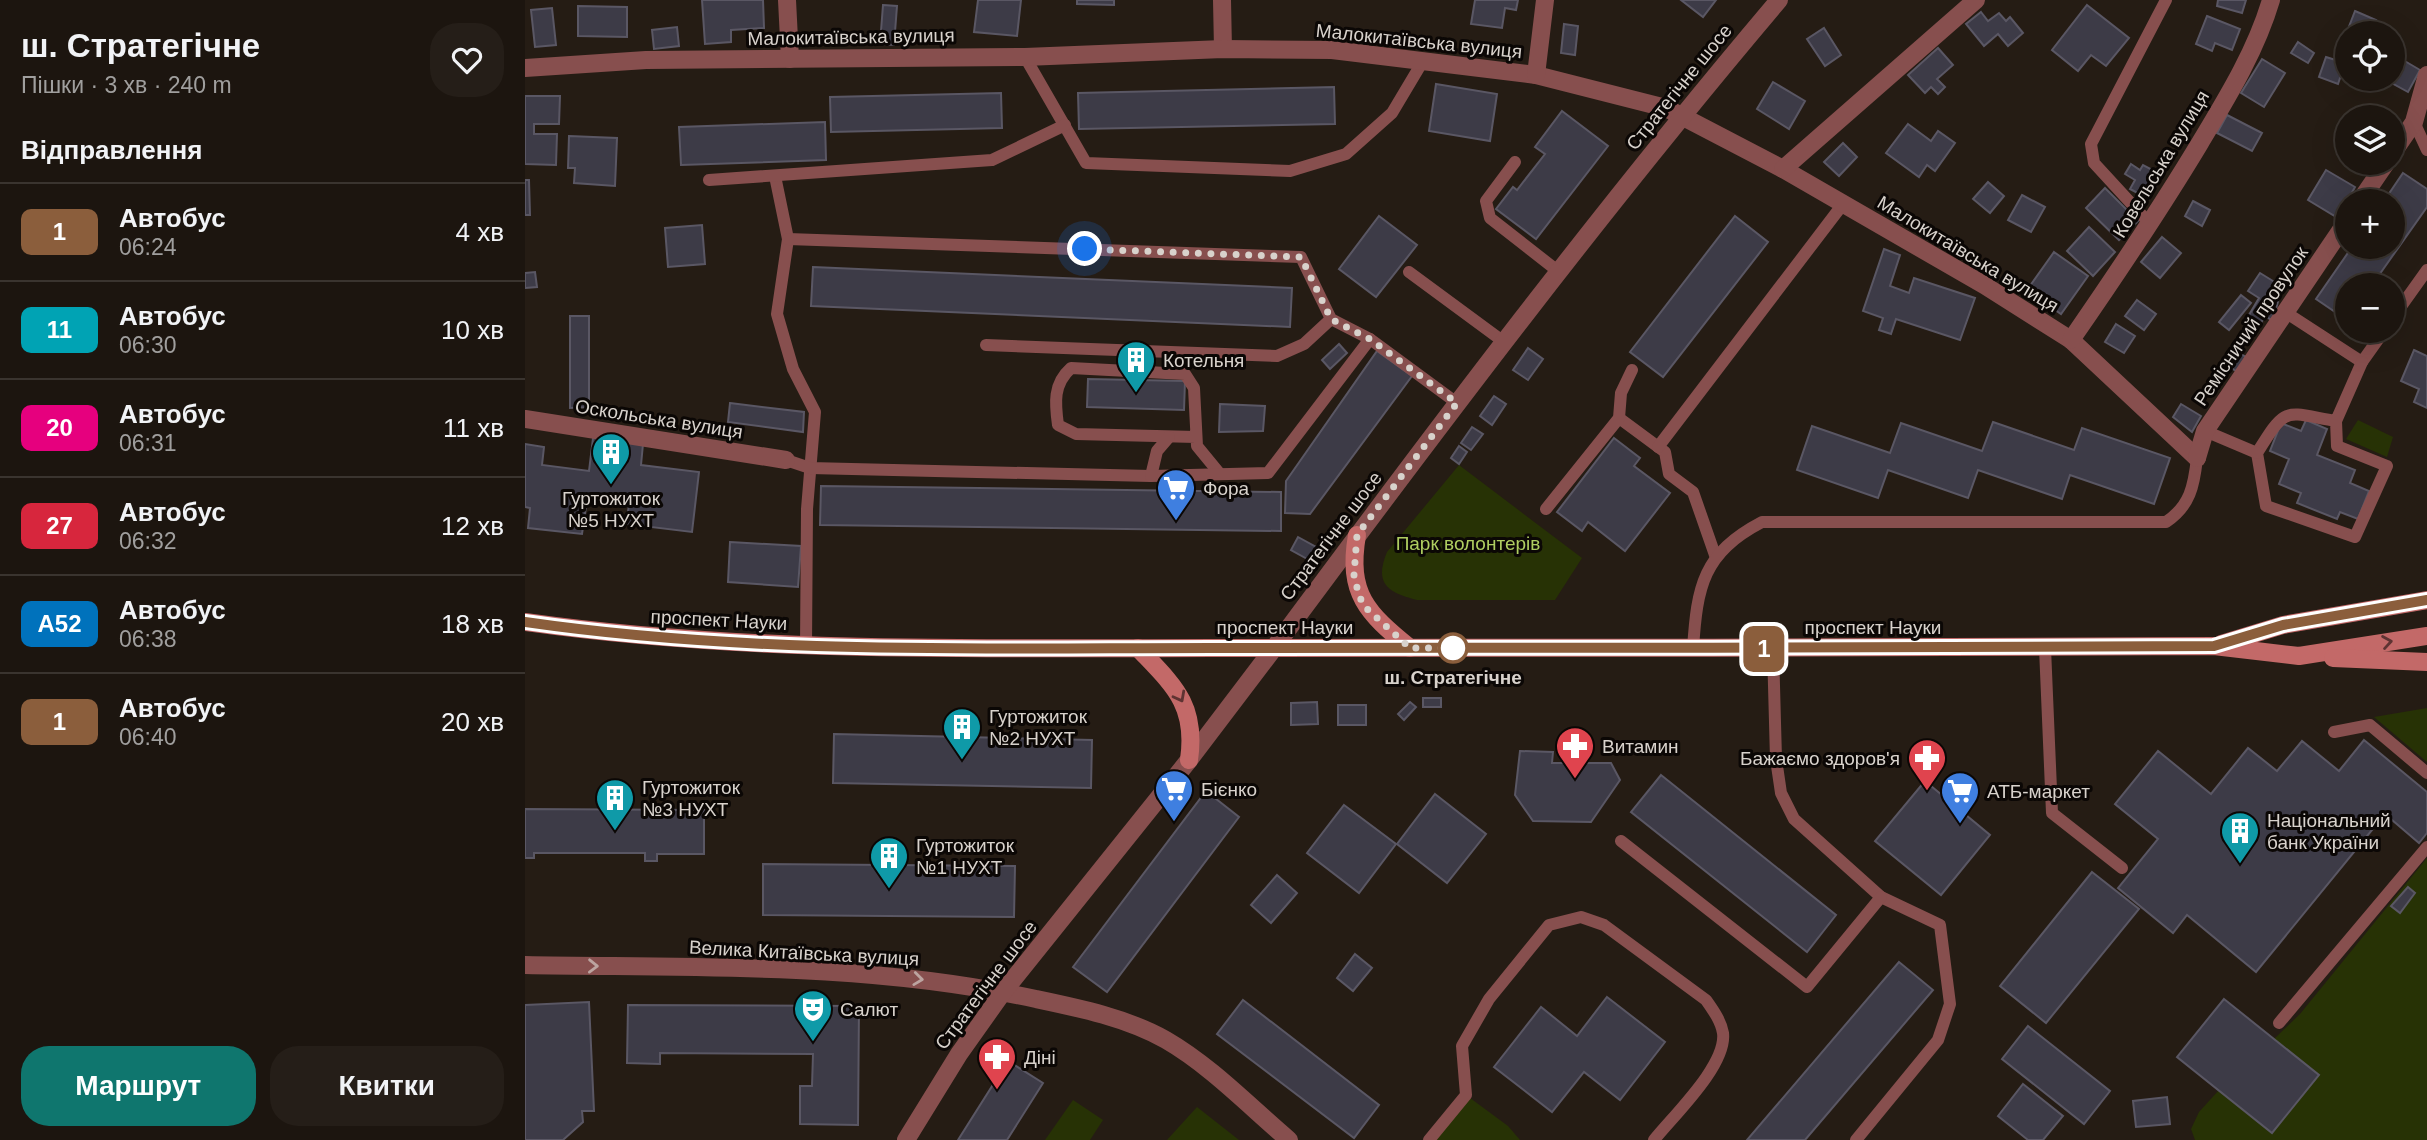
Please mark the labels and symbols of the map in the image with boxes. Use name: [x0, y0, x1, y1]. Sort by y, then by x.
street label: Малокитаївська вулиця: [1315, 20, 1523, 62]
street label: Стратегічне шосе: [1622, 20, 1736, 154]
street label: Малокитаївська вулиця: [747, 25, 955, 49]
street label: Ковельська вулиця: [2109, 87, 2213, 241]
street label: Малокитаївська вулиця: [1874, 192, 2062, 316]
your location: [1067, 231, 1102, 266]
street label: Ремісничий провулок: [2190, 242, 2312, 409]
building icon: Котельня: [1115, 339, 1157, 394]
place label: Котельня: [1163, 350, 1244, 371]
street label: Оскольська вулиця: [574, 395, 744, 443]
building icon: Гуртожиток №5 НУХТ: [590, 431, 632, 486]
supermarket icon: Фора: [1155, 467, 1197, 522]
street label: Стратегічне шосе: [1276, 468, 1386, 604]
place label: Фора: [1203, 478, 1250, 499]
place label: Гуртожиток №5 НУХТ: [562, 488, 661, 531]
park label: Парк волонтерів: [1396, 533, 1540, 554]
street label: проспект Науки: [650, 606, 788, 634]
street label: проспект Науки: [1217, 617, 1353, 638]
street label: проспект Науки: [1805, 617, 1941, 638]
line badge: 1: [1741, 626, 1787, 672]
marker: ш. Стратегічне: [1438, 633, 1468, 663]
one-way arrow: [2381, 635, 2393, 650]
place label: ш. Стратегічне: [1384, 667, 1522, 688]
one-way arrow: [1171, 690, 1185, 703]
building icon: Гуртожиток №2 НУХТ: [941, 706, 983, 761]
place label: Гуртожиток №2 НУХТ: [989, 706, 1088, 749]
pharmacy icon: Витамин: [1554, 725, 1596, 780]
place label: Витамин: [1602, 736, 1679, 757]
pharmacy icon: Бажаємо здоров'я: [1906, 737, 1948, 792]
place label: Бажаємо здоров'я: [1740, 748, 1900, 769]
supermarket icon: Бієнко: [1153, 768, 1195, 823]
supermarket icon: АТБ-маркет: [1939, 770, 1981, 825]
building icon: Гуртожиток №3 НУХТ: [594, 777, 636, 832]
place label: Гуртожиток №3 НУХТ: [642, 777, 741, 820]
place label: Бієнко: [1201, 779, 1257, 800]
place label: АТБ-маркет: [1987, 781, 2090, 802]
building icon: Національний банк України: [2219, 810, 2261, 865]
place label: Національний банк України: [2267, 810, 2391, 853]
building icon: Гуртожиток №1 НУХТ: [868, 835, 910, 890]
place label: Гуртожиток №1 НУХТ: [916, 835, 1015, 878]
street label: Стратегічне шосе: [931, 917, 1041, 1053]
street label: Велика Китаївська вулиця: [688, 936, 920, 970]
one-way arrow: [588, 958, 599, 974]
one-way arrow: [912, 972, 924, 987]
theatre icon: Салют: [792, 988, 834, 1043]
place label: Салют: [840, 999, 898, 1020]
pharmacy icon: Діні: [976, 1036, 1018, 1091]
place label: Діні: [1024, 1047, 1056, 1068]

